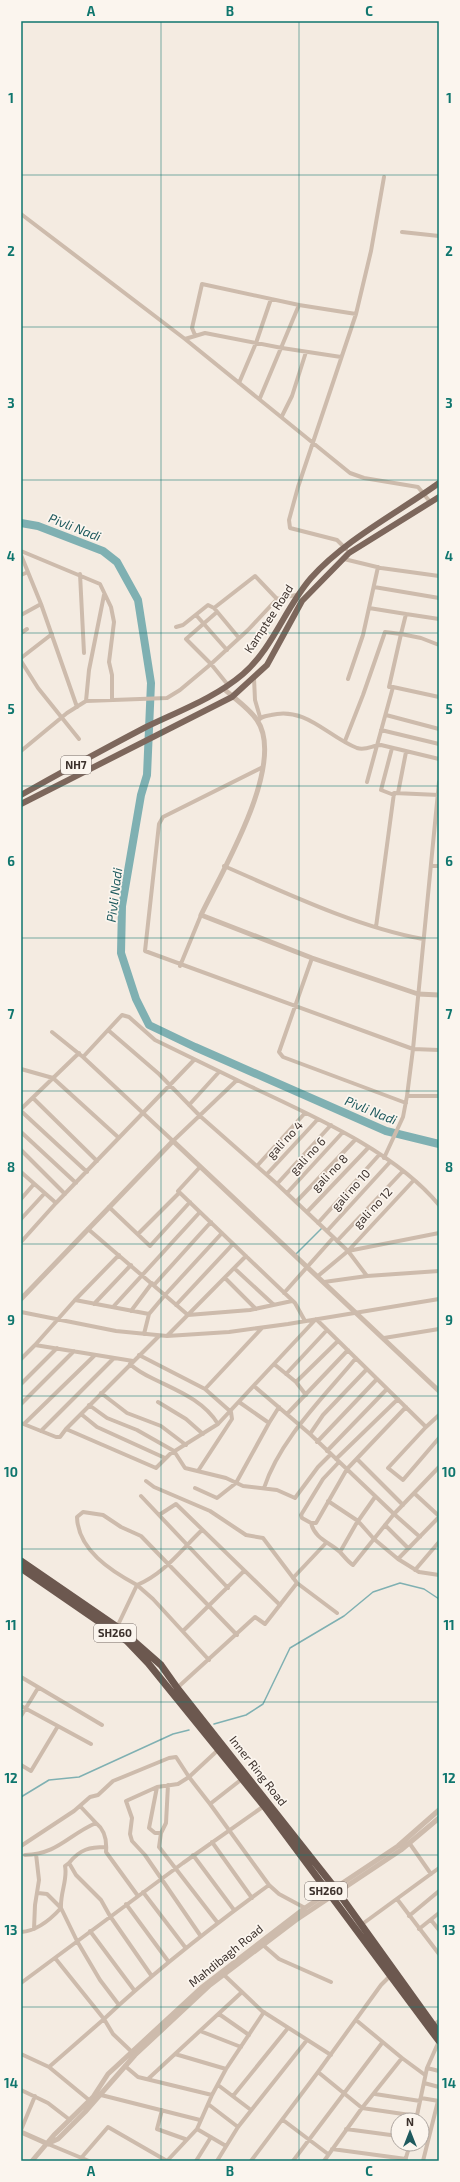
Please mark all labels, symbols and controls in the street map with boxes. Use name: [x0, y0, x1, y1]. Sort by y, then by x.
text: A: [87, 3, 96, 19]
text: B: [226, 3, 234, 19]
text: C: [365, 3, 373, 19]
text: 1: [8, 90, 14, 106]
text: 1: [446, 90, 452, 106]
text: 2: [7, 243, 15, 259]
text: 2: [445, 243, 453, 259]
text: 3: [7, 395, 15, 411]
text: 3: [445, 395, 453, 411]
water label: Pivli Nadi: [47, 510, 103, 544]
text: 4: [7, 548, 15, 564]
text: 4: [445, 548, 453, 564]
street label: Kamptee Road: [241, 582, 296, 655]
text: 5: [7, 701, 15, 717]
text: 5: [445, 701, 453, 717]
road number: NH7: [61, 756, 91, 774]
text: 6: [7, 853, 15, 869]
text: 6: [445, 853, 453, 869]
water label: Pivli Nadi: [103, 867, 125, 923]
text: 7: [8, 1006, 15, 1022]
text: 7: [446, 1006, 453, 1022]
water label: Pivli Nadi: [343, 1092, 399, 1128]
street label: gali no 4: [263, 1118, 305, 1161]
street label: gali no 6: [287, 1134, 328, 1177]
street label: gali no 8: [308, 1151, 350, 1194]
text: 8: [7, 1159, 15, 1175]
text: 8: [445, 1159, 453, 1175]
street label: gali no 10: [328, 1166, 372, 1213]
street label: gali no 12: [350, 1184, 395, 1231]
text: 9: [7, 1312, 15, 1328]
text: 9: [445, 1312, 453, 1328]
text: 10: [4, 1464, 18, 1480]
text: 10: [442, 1464, 456, 1480]
text: 11: [5, 1617, 17, 1633]
text: 11: [443, 1617, 455, 1633]
road number: SH260: [94, 1624, 136, 1642]
street label: Inner Ring Road: [227, 1733, 291, 1808]
text: 12: [4, 1770, 18, 1786]
text: 12: [442, 1770, 456, 1786]
road number: SH260: [305, 1882, 347, 1900]
street label: Mahdibagh Road: [185, 1921, 265, 1989]
text: 13: [5, 1922, 18, 1938]
text: 13: [443, 1922, 456, 1938]
text: 14: [4, 2075, 18, 2091]
text: 14: [442, 2075, 456, 2091]
north arrow: [390, 2112, 430, 2152]
text: N: [406, 2115, 414, 2128]
text: A: [87, 2163, 96, 2179]
text: B: [226, 2163, 234, 2179]
text: C: [365, 2163, 373, 2179]

